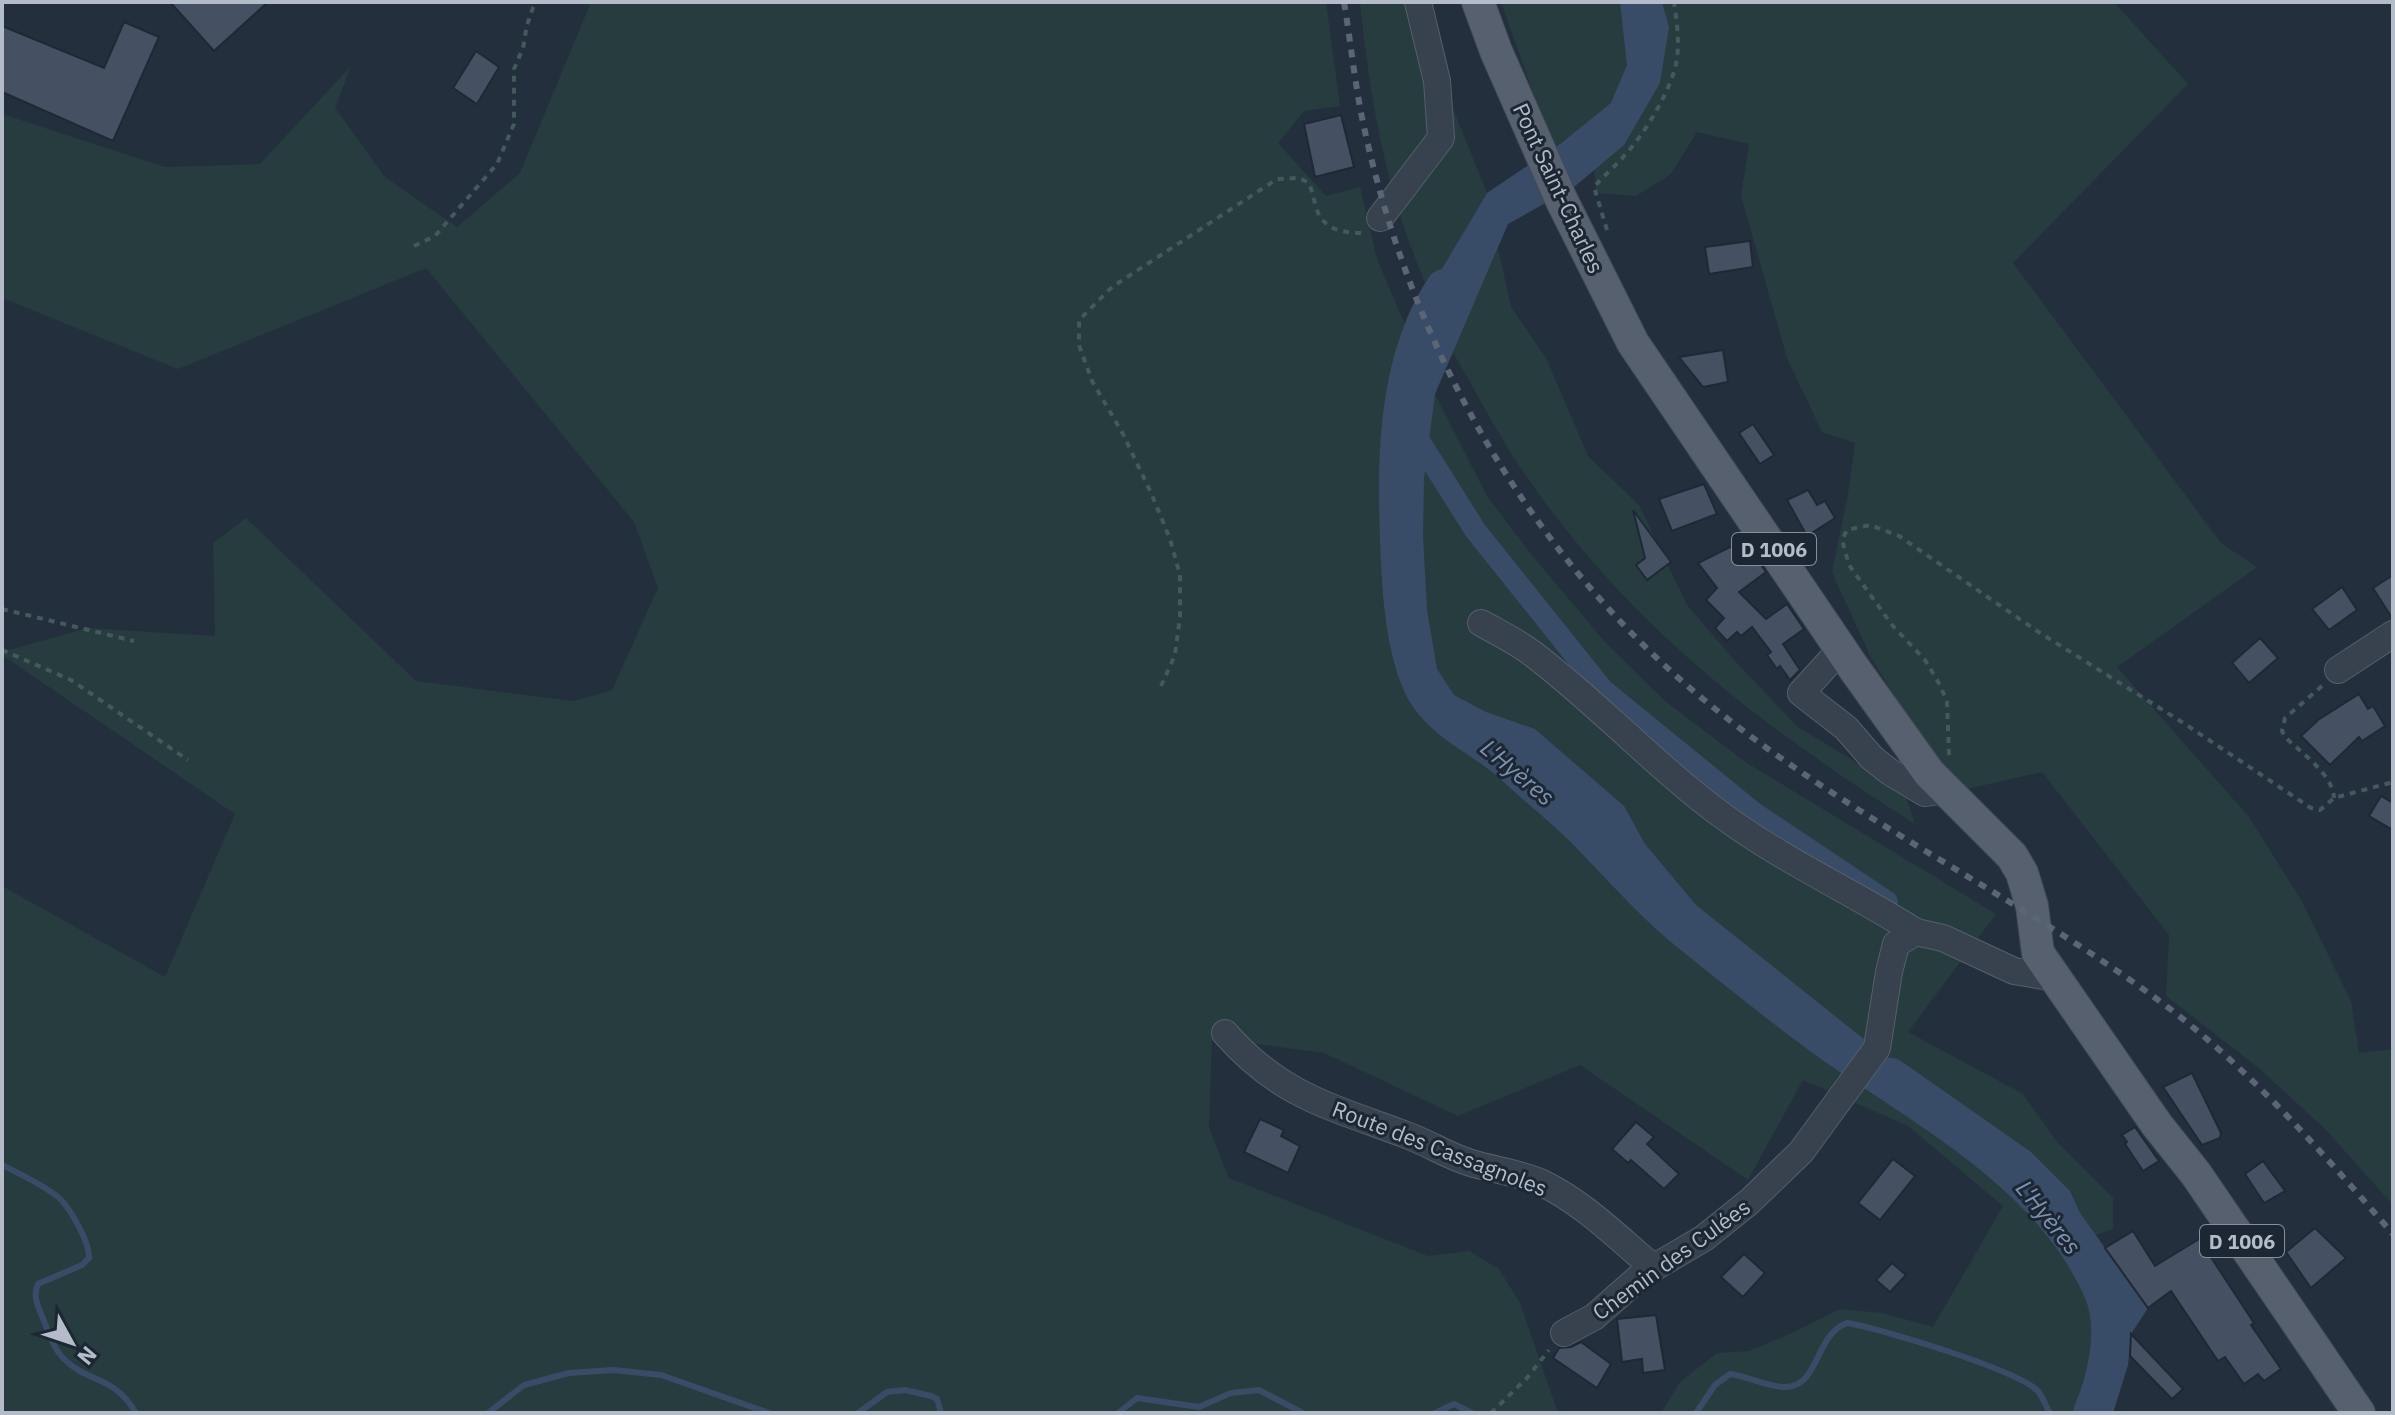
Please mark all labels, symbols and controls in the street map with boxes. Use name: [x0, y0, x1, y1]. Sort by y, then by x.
street label: Pont Saint-Charles: [1507, 98, 1611, 278]
road number: D 1006: [1732, 533, 1816, 565]
water label: L'Hyères: [1474, 732, 1562, 812]
street label: Route des Cassagnoles: [1328, 1094, 1552, 1202]
water label: L'Hyères: [2009, 1173, 2089, 1261]
street label: Chemin des Culées: [1586, 1192, 1756, 1326]
road number: D 1006: [2200, 1225, 2284, 1257]
north arrow: [32, 1303, 112, 1383]
text: N: [71, 1341, 104, 1372]

